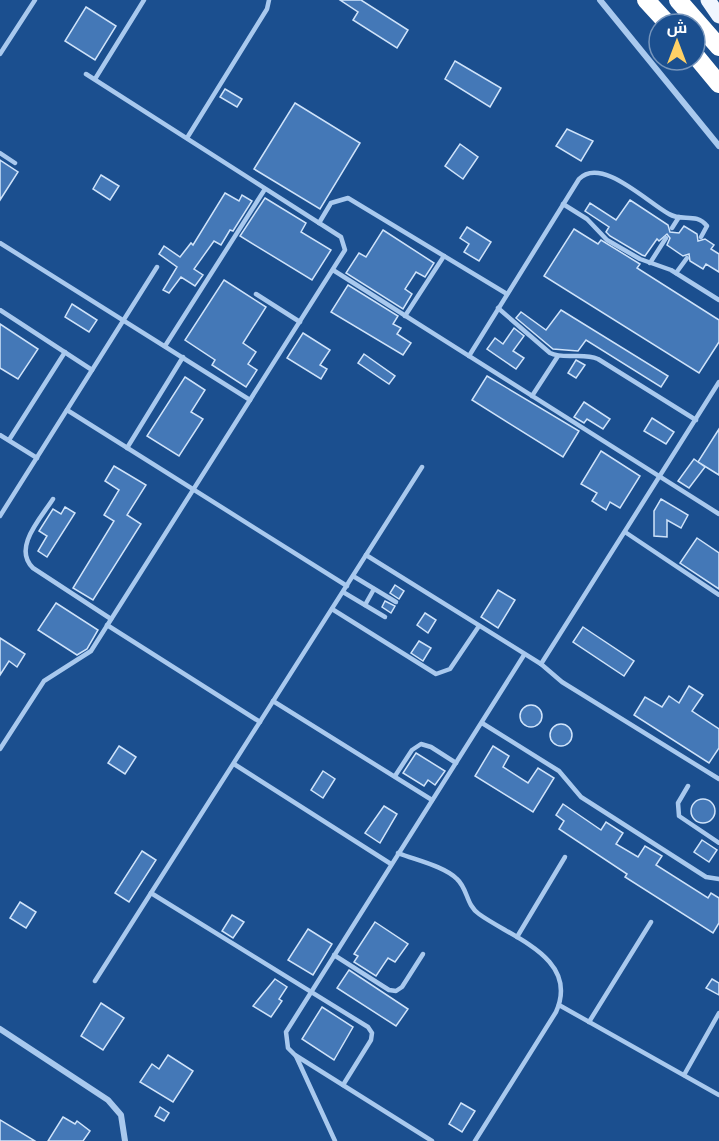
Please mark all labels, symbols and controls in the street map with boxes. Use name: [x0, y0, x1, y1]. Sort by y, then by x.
north arrow: [647, 12, 707, 72]
text: ش: [667, 15, 687, 39]

